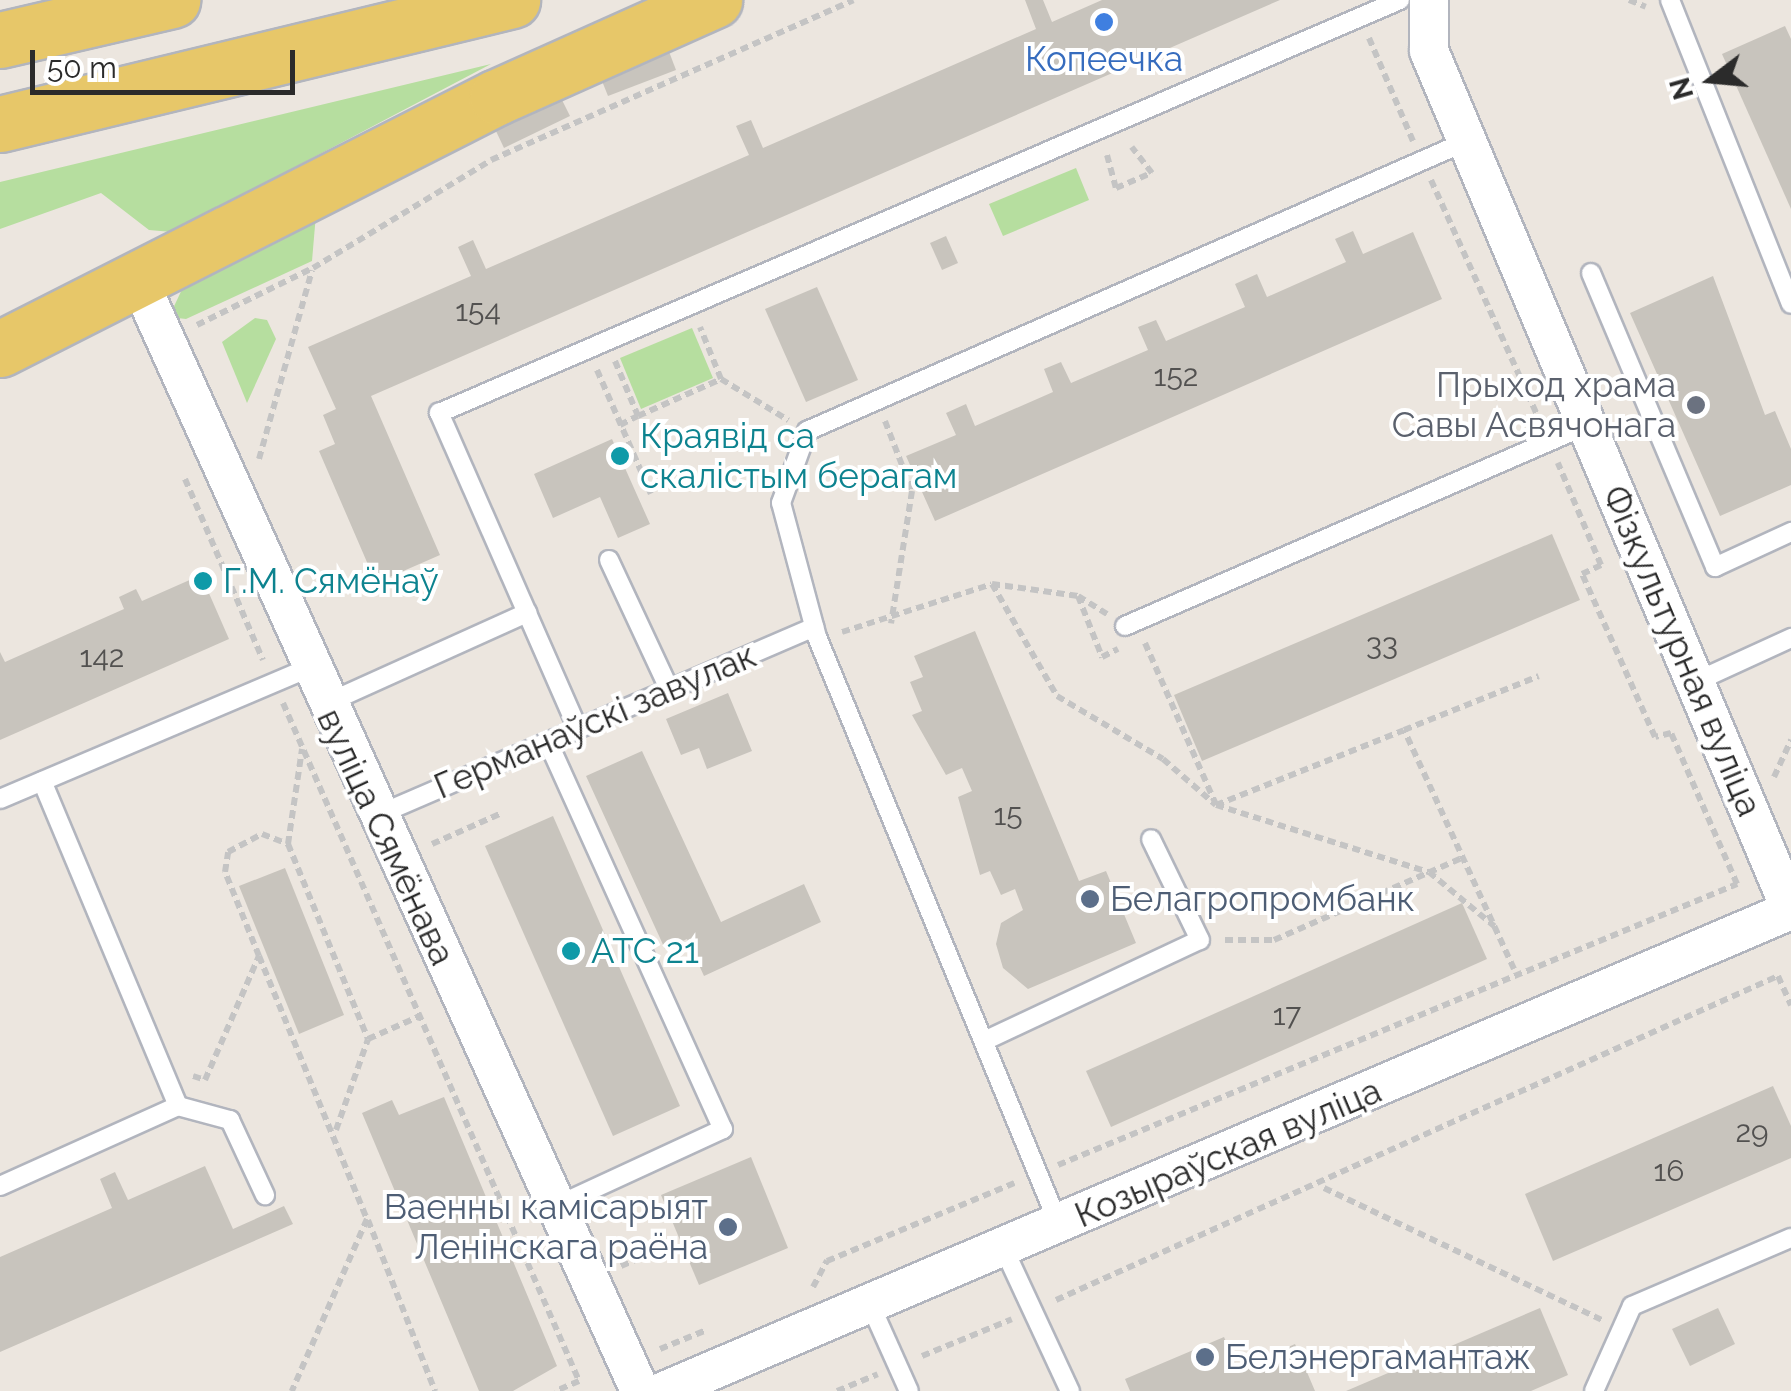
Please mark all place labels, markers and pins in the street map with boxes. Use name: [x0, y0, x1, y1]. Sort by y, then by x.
marker: Копеечка: [1093, 11, 1115, 33]
place label: Копеечка: [1025, 38, 1183, 80]
place label: Прыход храма Савы Асвячонага: [1391, 364, 1676, 446]
marker: Прыход храма Савы Асвячонага: [1685, 394, 1707, 416]
place label: Краявід са скалістым берагам: [640, 415, 957, 497]
marker: Краявід са скалістым берагам: [609, 445, 631, 467]
place label: Г.М. Сямёнаў: [223, 560, 439, 602]
marker: Г.М. Сямёнаў: [192, 570, 214, 592]
place label: Белагропромбанк: [1110, 878, 1415, 920]
marker: Белагропромбанк: [1079, 888, 1101, 910]
place label: АТС 21: [591, 930, 699, 972]
marker: АТС 21: [560, 940, 582, 962]
place label: Ваенны камісарыят Ленінскага раёна: [384, 1186, 708, 1268]
marker: Ваенны камісарыят Ленінскага раёна: [717, 1216, 739, 1238]
place label: Белэнергамантаж: [1225, 1336, 1531, 1378]
marker: Белэнергамантаж: [1194, 1346, 1216, 1368]

